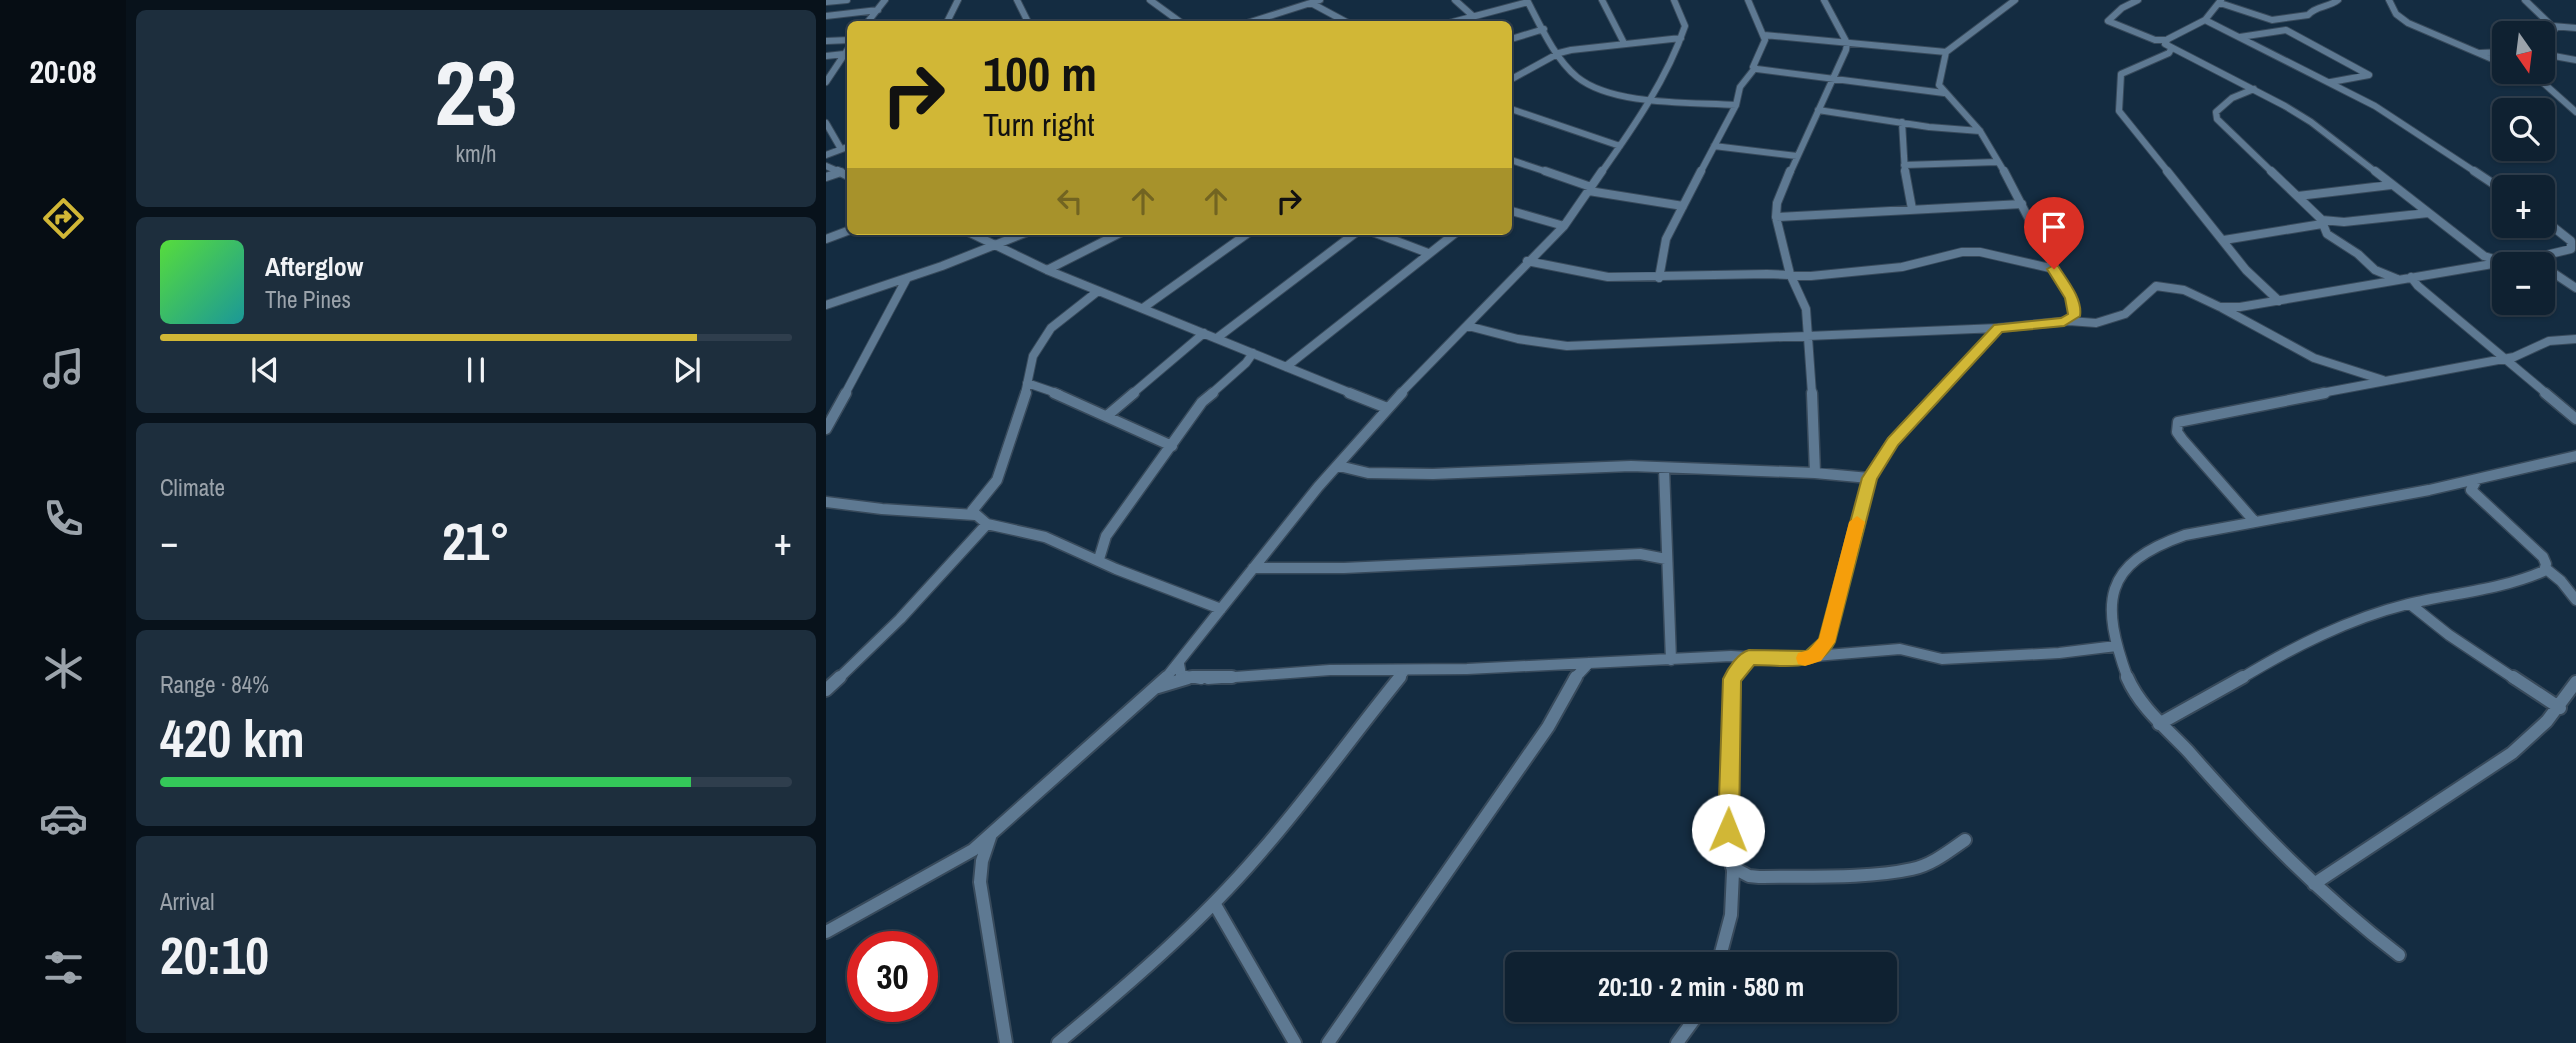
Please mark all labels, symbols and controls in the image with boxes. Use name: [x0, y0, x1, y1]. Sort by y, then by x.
north arrow: [2492, 21, 2555, 84]
map controls: [2492, 21, 2555, 315]
text: 23: [435, 31, 518, 153]
text: 100 m: [983, 40, 1097, 106]
icon: right: [868, 49, 959, 140]
text: 20:08: [29, 50, 97, 93]
button: search: [2492, 98, 2555, 161]
text: Turn right: [983, 103, 1095, 146]
text: km/h: [456, 138, 496, 169]
button: +: [2492, 175, 2555, 238]
icon: left: [1051, 182, 1089, 220]
icon: ahead: [1124, 182, 1162, 220]
icon: ahead: [1197, 182, 1235, 220]
icon: right: [1270, 182, 1308, 220]
icon: directions: [39, 194, 88, 243]
pin: [2024, 197, 2084, 269]
icon: arrive: [2035, 208, 2073, 246]
text: Afterglow: [265, 249, 363, 284]
button: −: [2492, 252, 2555, 315]
text: The Pines: [265, 284, 351, 315]
icon: music: [39, 344, 88, 393]
icon: previous: [246, 351, 284, 389]
icon: pause: [457, 351, 495, 389]
icon: next: [668, 351, 706, 389]
text: Climate: [160, 472, 225, 503]
icon: phone: [39, 494, 88, 543]
text: 21°: [442, 506, 510, 576]
text: −: [160, 516, 178, 567]
text: +: [774, 516, 792, 567]
icon: climate: [39, 644, 88, 693]
text: Range · 84%: [160, 669, 269, 700]
text: 420 km: [160, 703, 305, 773]
position arrow: [1691, 793, 1765, 867]
icon: car: [39, 794, 88, 843]
text: Arrival: [160, 886, 215, 917]
text: 20:10: [160, 920, 269, 990]
speed limit sign: 30: [847, 931, 938, 1022]
icon: filters: [39, 943, 88, 992]
text: 20:10 · 2 min · 580 m: [1598, 969, 1804, 1004]

